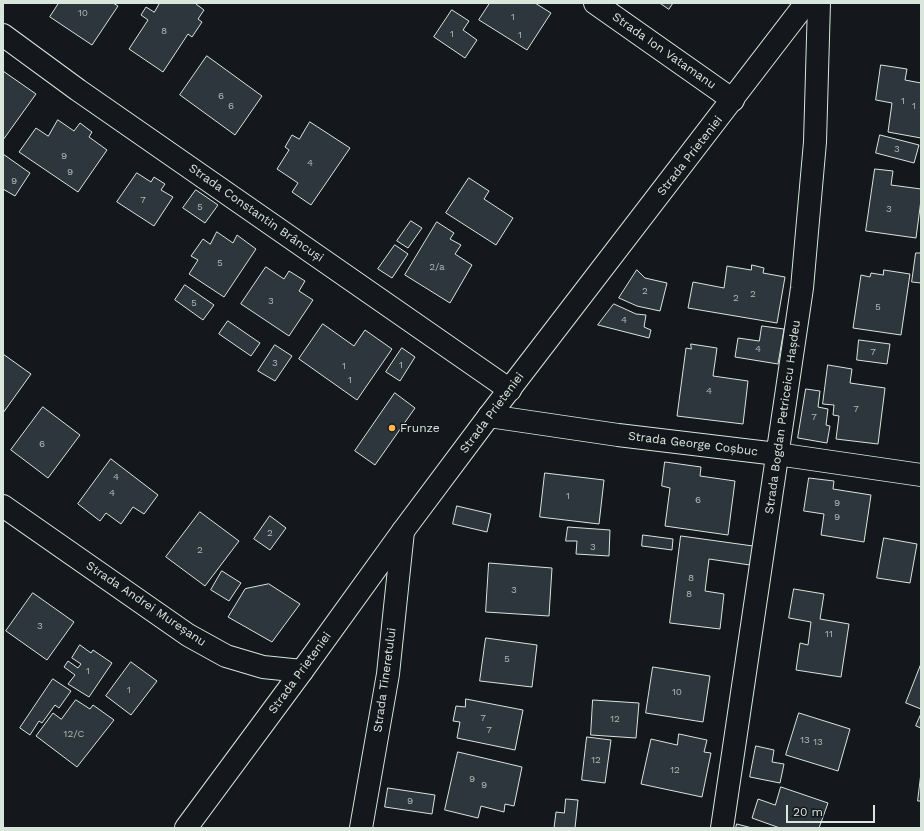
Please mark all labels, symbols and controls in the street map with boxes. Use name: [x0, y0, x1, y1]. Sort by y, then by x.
house number: 10: [78, 7, 88, 19]
street label: Strada Ion Vatamanu: [609, 10, 719, 92]
house number: 1: [511, 11, 515, 23]
house number: 8: [161, 25, 167, 37]
house number: 1: [450, 28, 454, 40]
house number: 1: [518, 29, 522, 41]
house number: 6: [218, 90, 224, 102]
house number: 1: [901, 95, 905, 107]
house number: 6: [228, 100, 234, 112]
house number: 1: [912, 100, 916, 112]
street label: Strada Prieteniei: [654, 113, 726, 199]
house number: 3: [894, 143, 900, 155]
house number: 9: [61, 150, 67, 162]
house number: 4: [307, 157, 313, 169]
street label: Strada Constantin Brâncuși: [186, 161, 326, 265]
house number: 9: [67, 166, 73, 178]
house number: 9: [11, 175, 17, 187]
house number: 7: [140, 194, 146, 206]
house number: 5: [197, 201, 203, 213]
house number: 3: [886, 203, 892, 215]
house number: 5: [217, 257, 223, 269]
house number: 2/a: [429, 261, 445, 273]
house number: 2: [642, 285, 648, 297]
house number: 2: [750, 288, 756, 300]
house number: 2: [733, 292, 739, 304]
house number: 3: [268, 295, 274, 307]
house number: 5: [191, 297, 197, 309]
house number: 5: [875, 301, 881, 313]
house number: 4: [621, 314, 627, 326]
street label: Strada Bogdan Petriceicu Hașdeu: [762, 319, 804, 515]
house number: 4: [755, 343, 761, 355]
house number: 7: [870, 346, 876, 358]
house number: 3: [272, 357, 278, 369]
house number: 1: [399, 359, 403, 371]
house number: 1: [342, 360, 346, 372]
street label: Strada Prieteniei: [457, 370, 527, 456]
house number: 1: [348, 374, 352, 386]
house number: 4: [706, 385, 712, 397]
house number: 7: [853, 403, 859, 415]
house number: 7: [811, 411, 817, 423]
place label: Frunze: [400, 421, 440, 435]
marker: Frunze: [387, 423, 397, 433]
street label: Strada George Coșbuc: [627, 429, 759, 459]
house number: 6: [39, 438, 45, 450]
house number: 4: [113, 471, 119, 483]
house number: 4: [109, 487, 115, 499]
house number: 1: [566, 490, 570, 502]
house number: 6: [695, 494, 701, 506]
house number: 9: [834, 497, 840, 509]
house number: 9: [834, 511, 840, 523]
house number: 2: [267, 527, 273, 539]
house number: 3: [590, 541, 596, 553]
house number: 2: [197, 544, 203, 556]
street label: Strada Andrei Mureșanu: [83, 558, 209, 650]
house number: 8: [688, 572, 694, 584]
house number: 3: [511, 584, 517, 596]
house number: 8: [686, 588, 692, 600]
house number: 3: [37, 620, 43, 632]
street label: Strada Tineretului: [371, 627, 399, 733]
house number: 11: [825, 628, 833, 640]
street label: Strada Prieteniei: [266, 629, 334, 717]
house number: 5: [504, 653, 510, 665]
house number: 1: [86, 665, 90, 677]
house number: 1: [127, 684, 131, 696]
house number: 10: [672, 686, 682, 698]
house number: 7: [480, 712, 486, 724]
house number: 12: [610, 713, 620, 725]
house number: 7: [486, 724, 492, 736]
house number: 12/C: [64, 728, 84, 740]
house number: 13: [800, 734, 810, 746]
house number: 13: [813, 736, 823, 748]
house number: 12: [591, 754, 601, 766]
house number: 12: [670, 764, 680, 776]
house number: 9: [469, 773, 475, 785]
house number: 9: [481, 779, 487, 791]
house number: 9: [407, 795, 413, 807]
scale bar: [788, 797, 877, 823]
text: 20 m: [793, 805, 823, 819]

